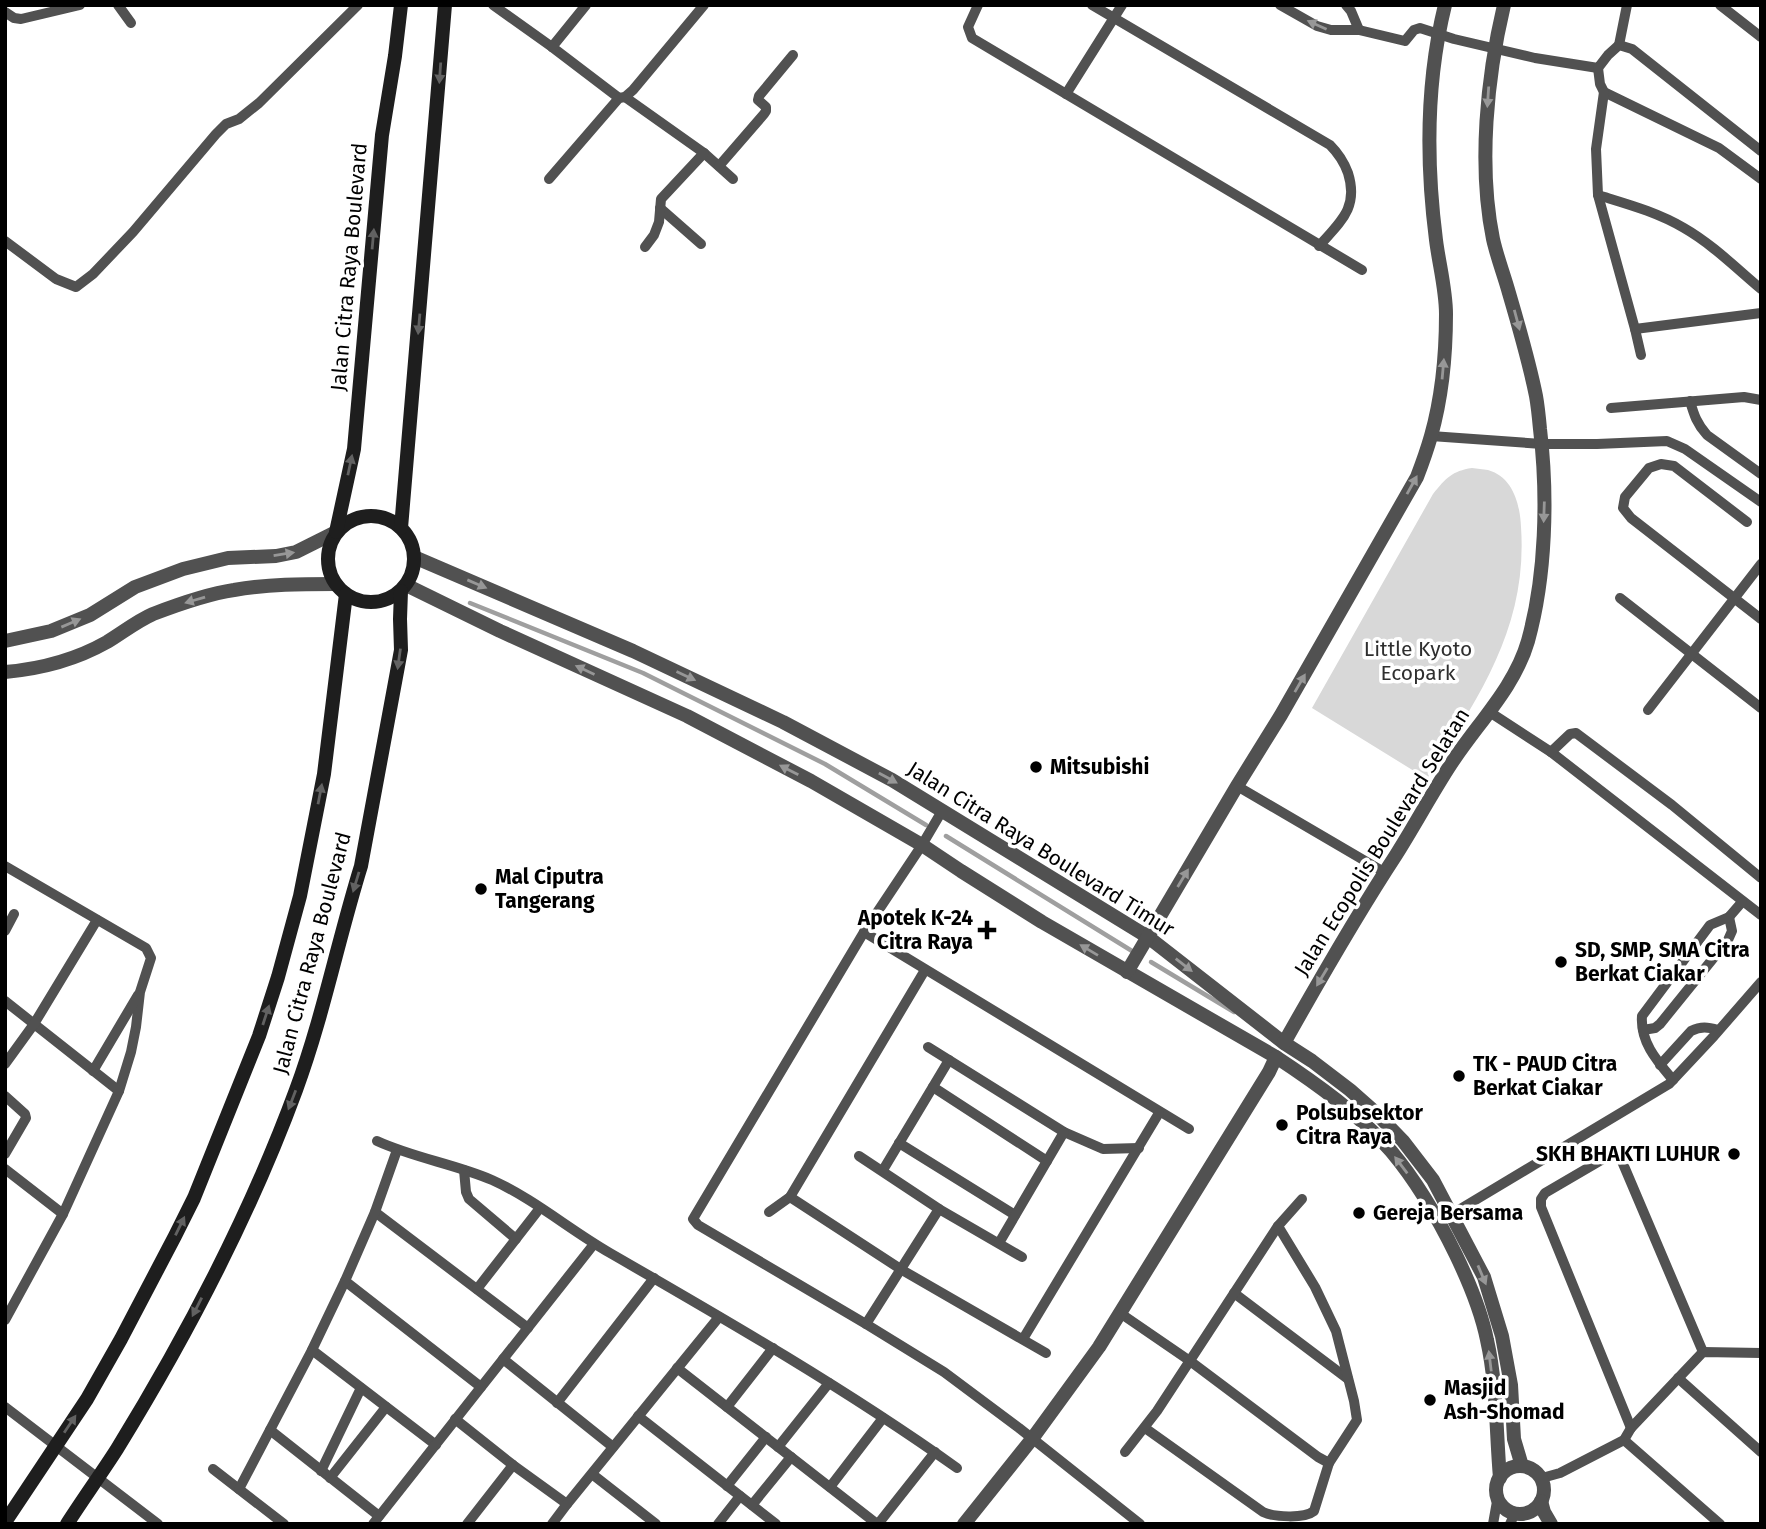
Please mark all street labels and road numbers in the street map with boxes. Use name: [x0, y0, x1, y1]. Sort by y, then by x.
street label: Jalan Citra Raya Boulevard: [325, 142, 373, 392]
street label: Jalan Ecopolis Boulevard Selatan: [1289, 703, 1475, 981]
street label: Jalan Citra Raya Boulevard Timur: [903, 756, 1179, 942]
street label: Jalan Citra Raya Boulevard: [267, 829, 357, 1077]

